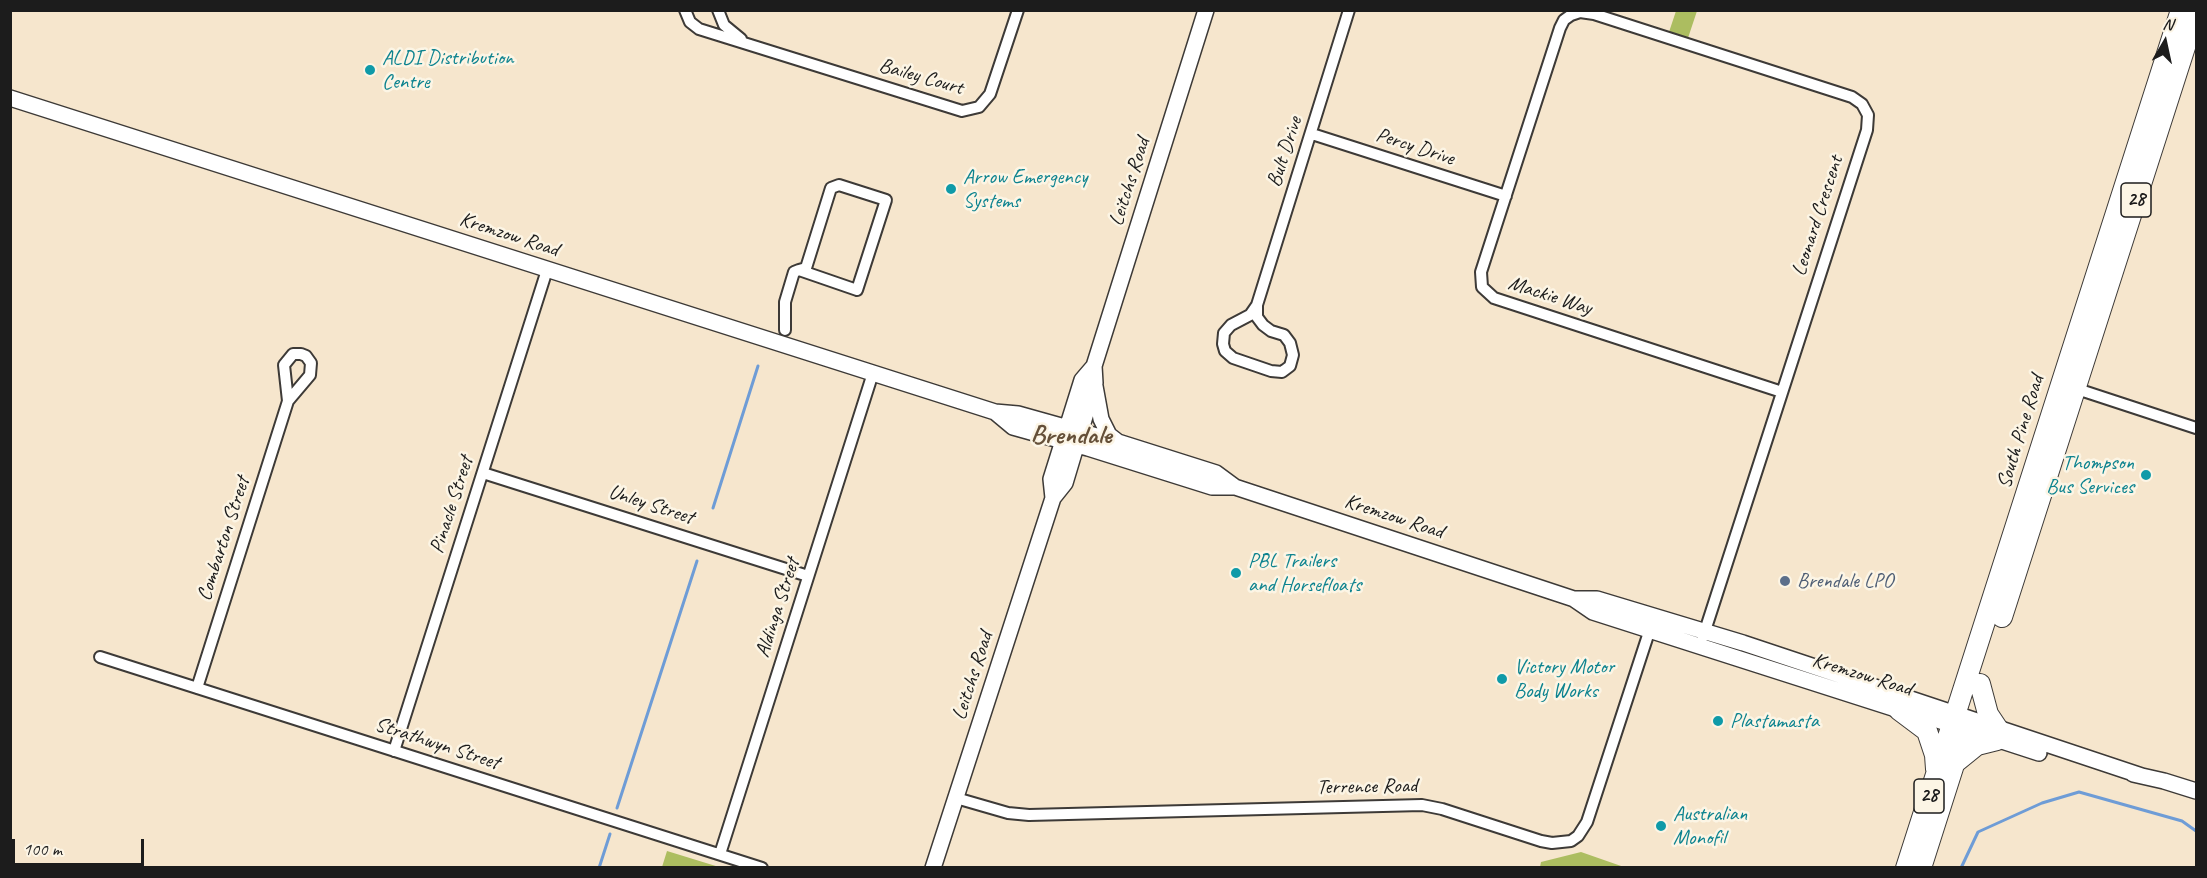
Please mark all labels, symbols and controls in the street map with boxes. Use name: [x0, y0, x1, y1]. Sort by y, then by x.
north arrow: [2135, 12, 2195, 72]
text: N: [2161, 14, 2174, 35]
place label: ALDI Distribution Centre: [382, 45, 514, 95]
street label: Bailey Court: [876, 53, 966, 101]
marker: ALDI Distribution Centre: [363, 63, 377, 77]
street label: Bult Drive: [1262, 114, 1308, 190]
street label: Percy Drive: [1373, 122, 1457, 172]
street label: Leitchs Road: [1104, 135, 1156, 229]
street label: Leonard Crescent: [1787, 153, 1849, 279]
place label: Arrow Emergency Systems: [963, 164, 1087, 214]
marker: Arrow Emergency Systems: [944, 182, 958, 196]
road number: 28: [2121, 183, 2151, 217]
street label: Kremzow Road: [456, 207, 562, 263]
street label: Mackie Way: [1505, 271, 1595, 321]
street label: South Pine Road: [1992, 372, 2050, 492]
district label: Brendale: [1031, 420, 1111, 452]
place label: Thompson Bus Services: [2046, 450, 2134, 500]
street label: Pinacle Street: [425, 453, 479, 557]
marker: Thompson Bus Services: [2139, 468, 2153, 482]
street label: Combarton Street: [192, 474, 256, 604]
street label: Unley Street: [605, 479, 697, 531]
street label: Kremzow Road: [1341, 489, 1447, 545]
place label: PBL Trailers and Horsefloats: [1248, 548, 1361, 598]
street label: Aldinga Street: [750, 555, 806, 661]
marker: PBL Trailers and Horsefloats: [1229, 566, 1243, 580]
place label: Brendale LPO: [1797, 568, 1893, 594]
marker: Brendale LPO: [1778, 574, 1792, 588]
street label: Leitchs Road: [947, 629, 999, 723]
street label: Kremzow Road: [1809, 648, 1915, 702]
place label: Victory Motor Body Works: [1514, 654, 1614, 704]
marker: Victory Motor Body Works: [1495, 672, 1509, 686]
place label: Plastamasta: [1730, 708, 1819, 734]
street label: Strathwyn Street: [372, 712, 502, 776]
marker: Plastamasta: [1711, 714, 1725, 728]
street label: Terrence Road: [1317, 774, 1417, 800]
road number: 28: [1914, 779, 1944, 813]
place label: Australian Monofil: [1673, 801, 1747, 851]
marker: Australian Monofil: [1654, 819, 1668, 833]
scale bar: [15, 827, 147, 865]
text: 100 m: [23, 838, 62, 860]

